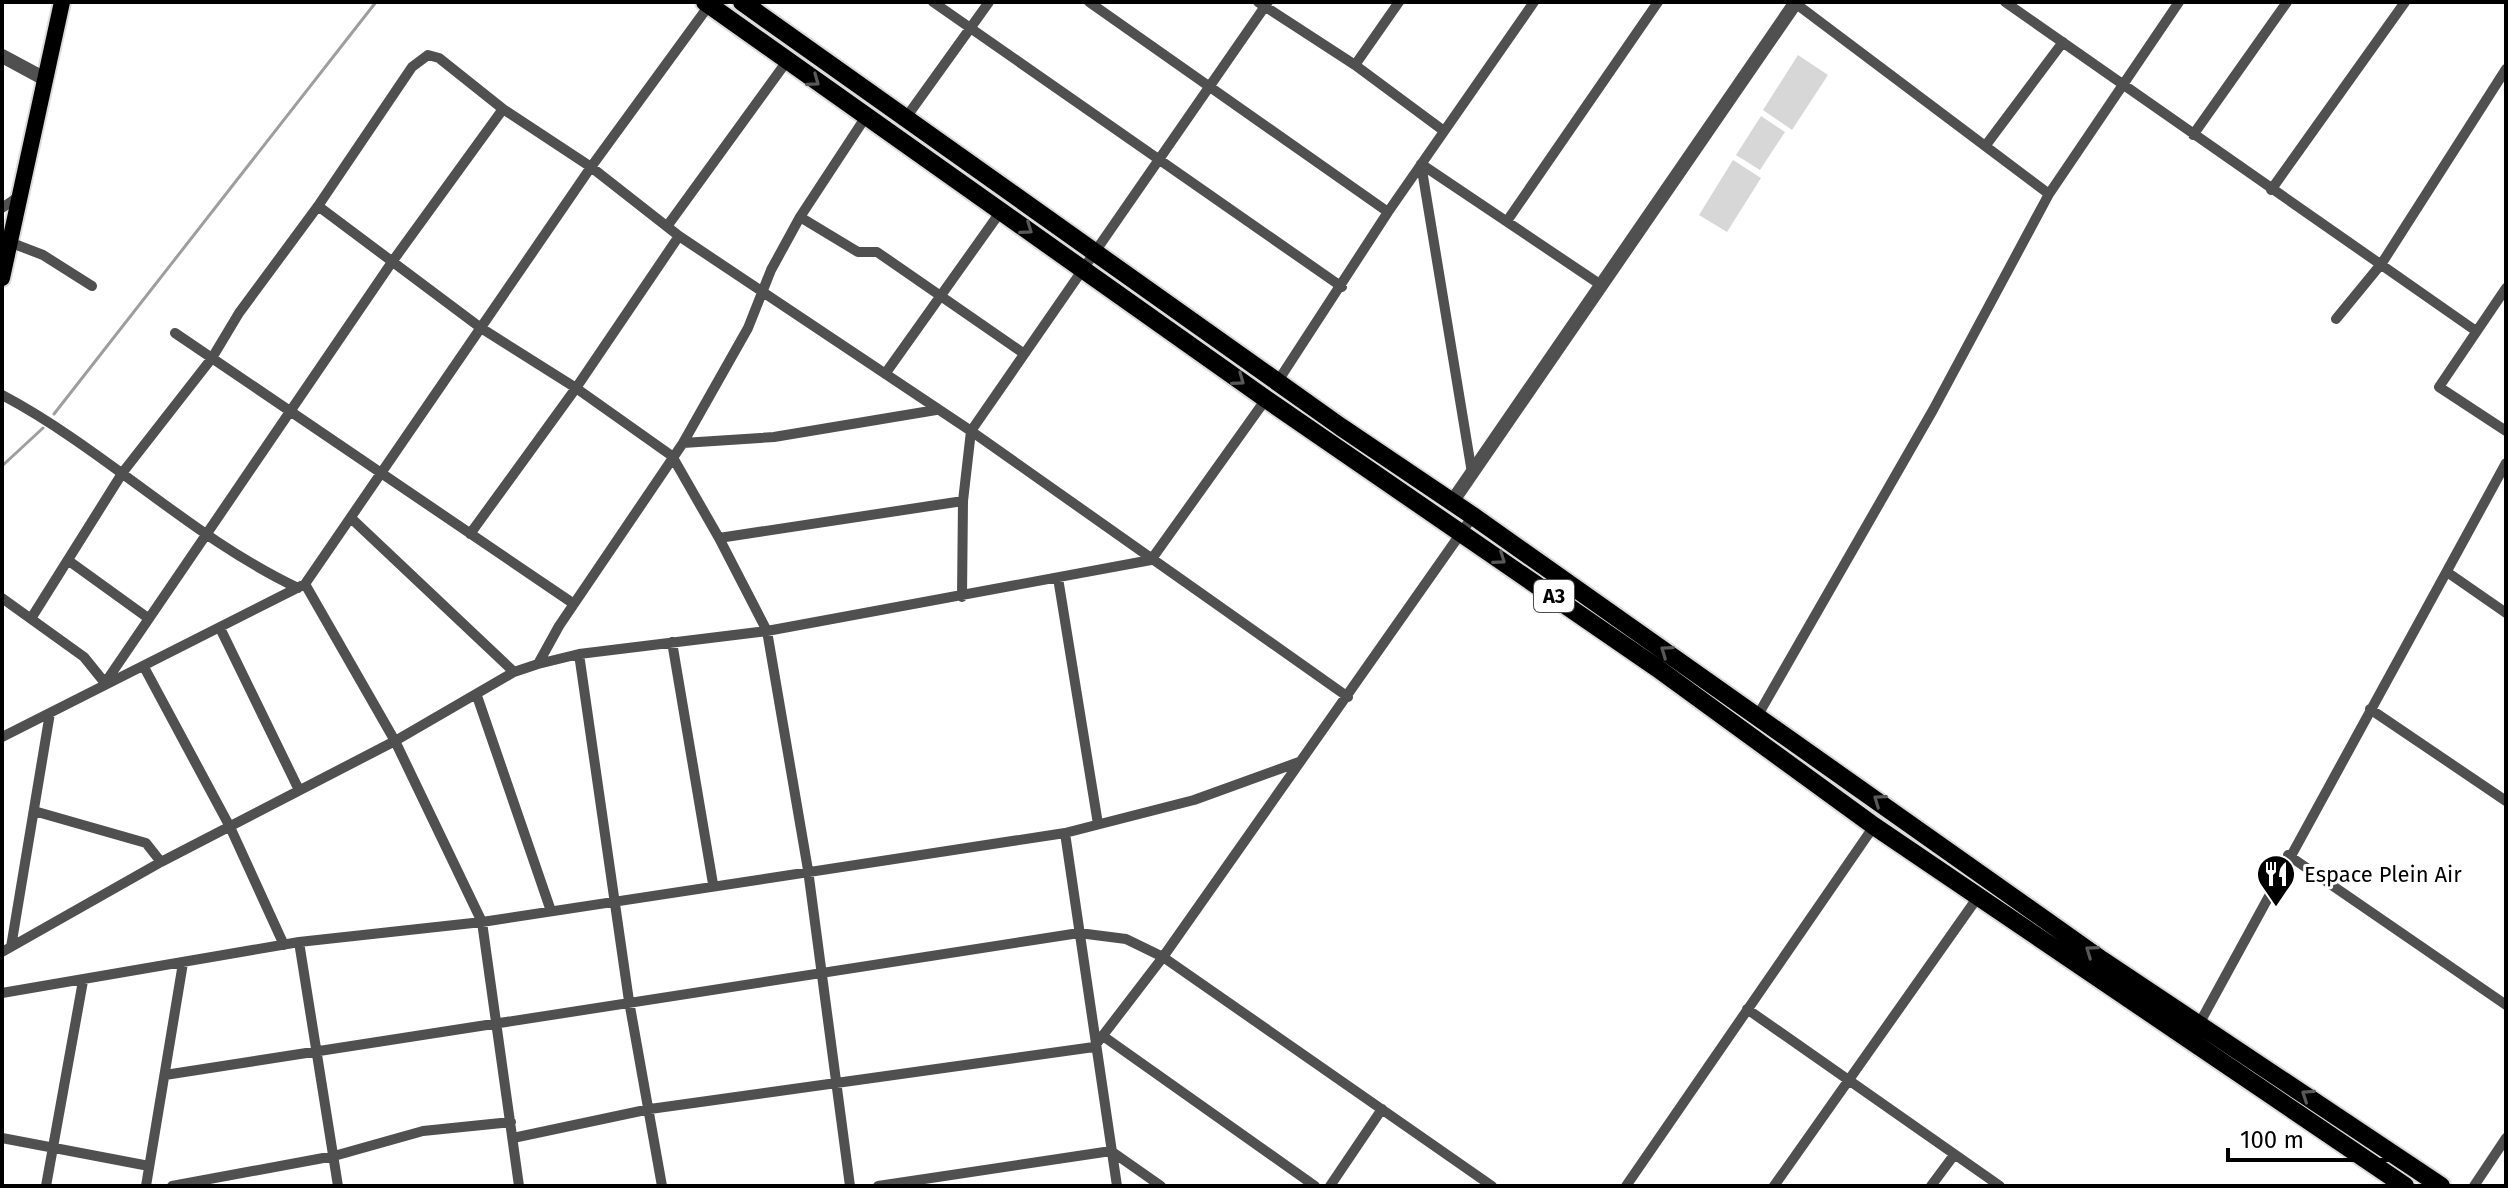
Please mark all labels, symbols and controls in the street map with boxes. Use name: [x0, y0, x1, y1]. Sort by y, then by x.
one-way arrow: [805, 71, 820, 86]
one-way arrow: [1019, 219, 1033, 234]
one-way arrow: [1231, 370, 1245, 384]
one-way arrow: [1491, 549, 1505, 564]
road number: A3: [1534, 580, 1574, 612]
one-way arrow: [1661, 646, 1675, 661]
one-way arrow: [1874, 795, 1888, 810]
restaurant icon: Espace Plein Air: [2255, 853, 2297, 908]
place label: Espace Plein Air: [2304, 861, 2462, 888]
one-way arrow: [2085, 946, 2099, 961]
one-way arrow: [2302, 1090, 2316, 1105]
scale bar: [2228, 1112, 2390, 1162]
text: 100 m: [2240, 1126, 2304, 1154]

